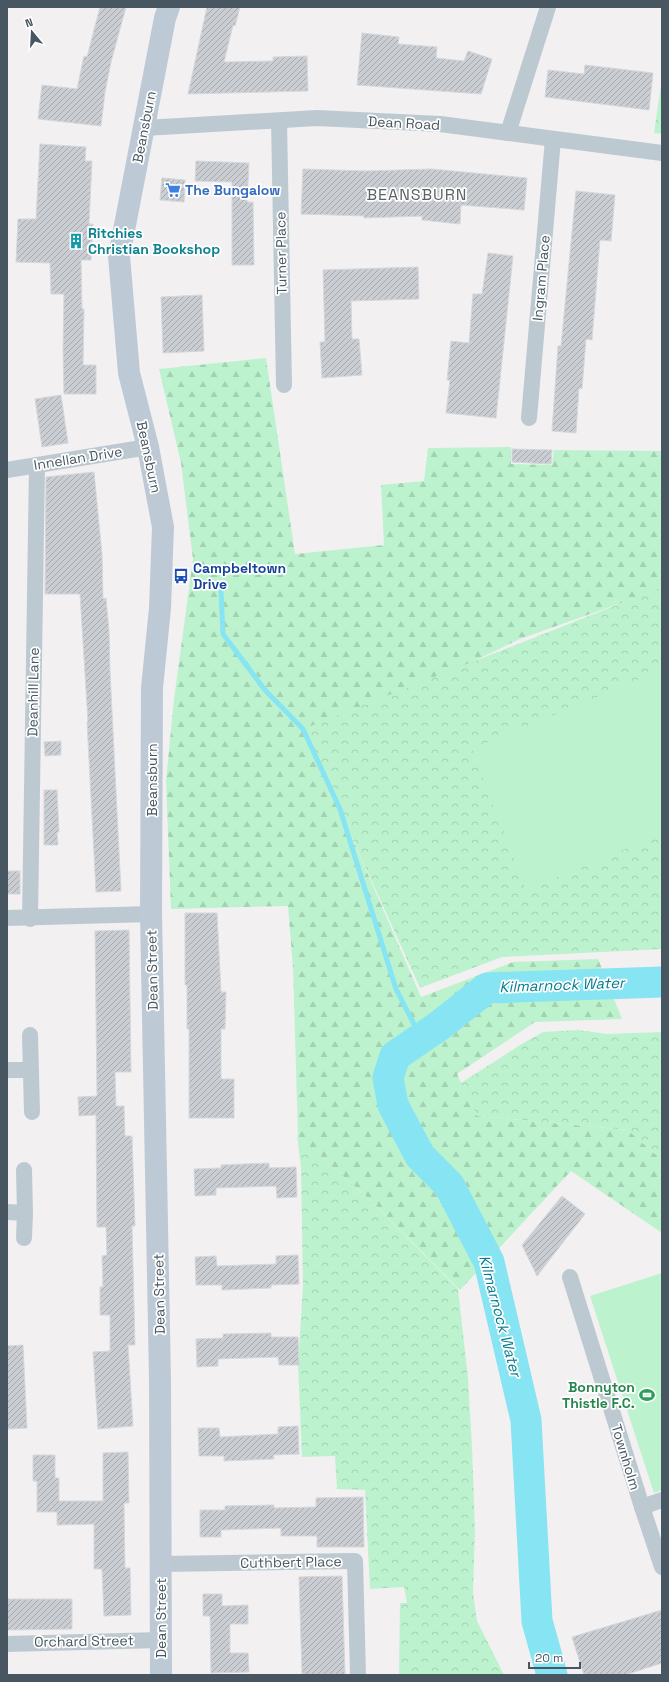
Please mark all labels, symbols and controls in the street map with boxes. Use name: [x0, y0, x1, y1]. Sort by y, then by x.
north arrow: [12, 12, 52, 52]
text: N: [23, 15, 35, 30]
street label: Beansburn: [128, 89, 160, 165]
street label: Dean Road: [367, 112, 441, 134]
supermarket icon: The Bungalow: [164, 181, 182, 199]
place label: The Bungalow: [185, 181, 280, 199]
district label: BEANSBURN: [367, 184, 467, 205]
street label: Turner Place: [271, 211, 291, 295]
place label: Ritchies Christian Bookshop: [88, 224, 220, 258]
building icon: Ritchies Christian Bookshop: [67, 232, 85, 250]
street label: Ingram Place: [528, 234, 554, 322]
street label: Beansburn: [133, 419, 165, 495]
street label: Innellan Drive: [32, 442, 124, 474]
place label: Campbeltown Drive: [193, 559, 286, 593]
bus stop icon: Campbeltown Drive: [172, 567, 190, 585]
street label: Deanhill Lane: [23, 647, 43, 737]
street label: Beansburn: [143, 744, 161, 817]
street label: Dean Street: [142, 930, 162, 1010]
water label: Kilmarnock Water: [499, 973, 626, 996]
water label: Kilmarnock Water: [475, 1253, 526, 1380]
street label: Dean Street: [149, 1254, 169, 1334]
place label: Bonnyton Thistle F.C.: [562, 1378, 635, 1412]
sports icon: Bonnyton Thistle F.C.: [638, 1386, 656, 1404]
street label: Townholm: [607, 1422, 645, 1492]
street label: Cuthbert Place: [240, 1552, 342, 1572]
street label: Dean Street: [152, 1578, 170, 1658]
street label: Orchard Street: [34, 1631, 134, 1651]
scale bar: [529, 1644, 580, 1670]
text: 20 m: [535, 1650, 563, 1666]

